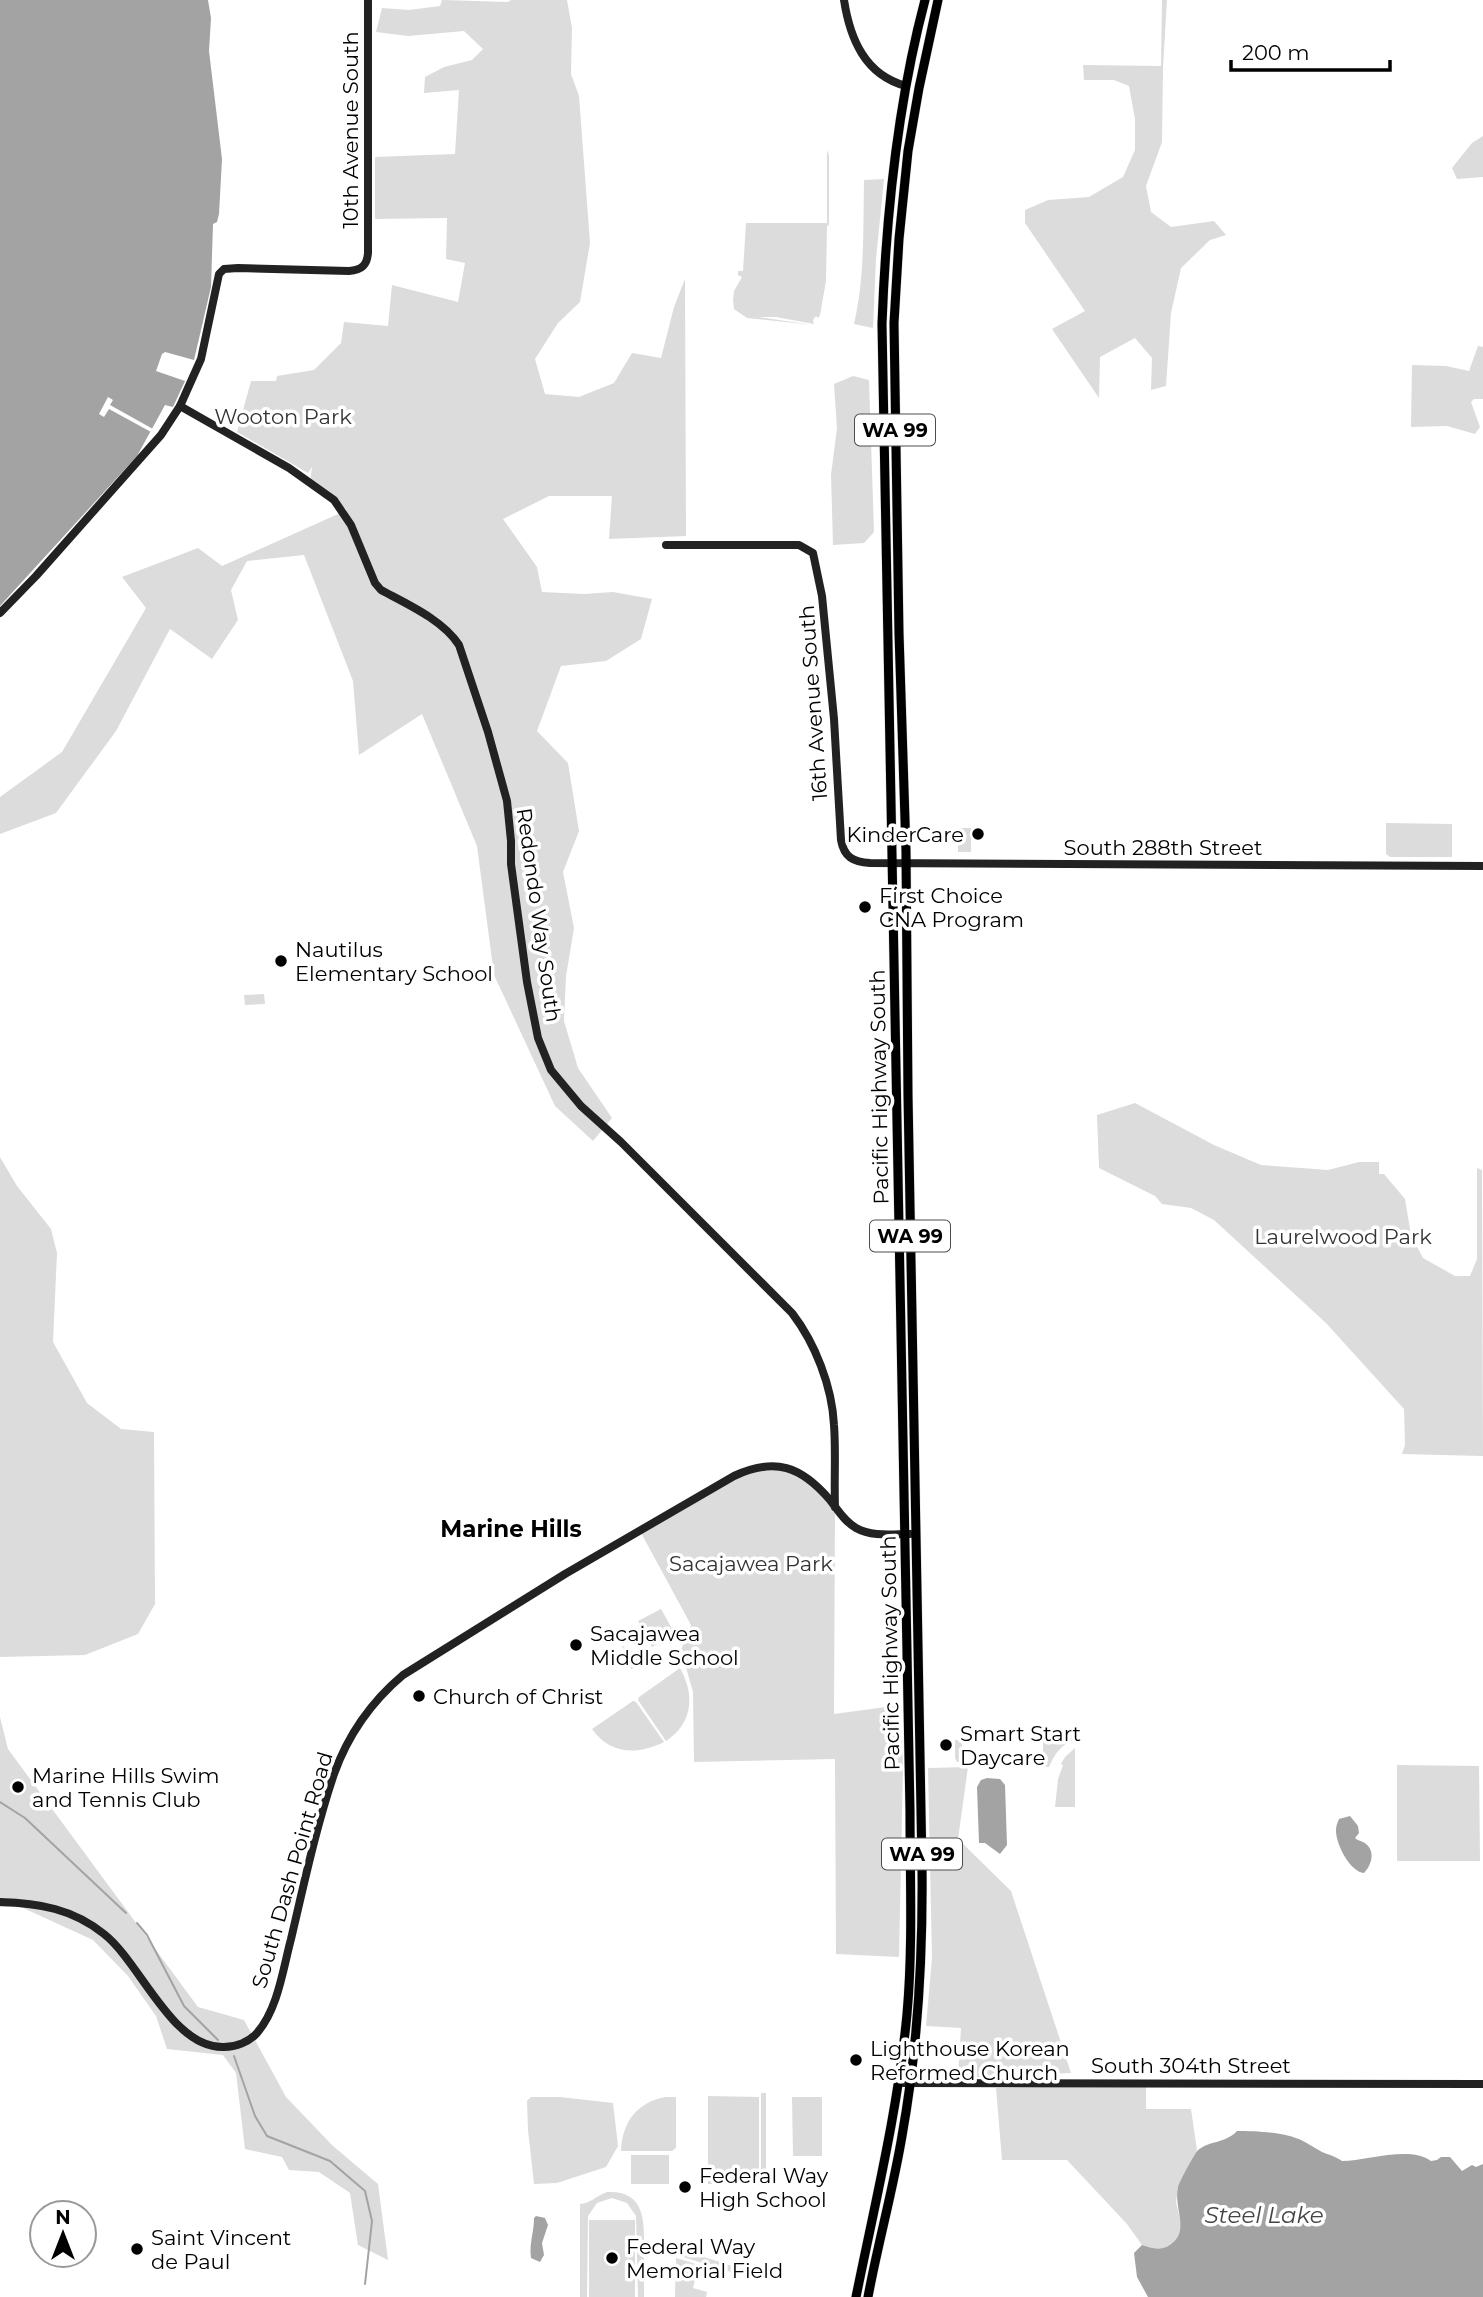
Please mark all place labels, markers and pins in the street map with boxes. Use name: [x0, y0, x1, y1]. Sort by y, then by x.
place label: KinderCare: [846, 822, 964, 847]
marker: KinderCare: [970, 826, 986, 842]
place label: First Choice CNA Program: [879, 883, 1024, 932]
marker: First Choice CNA Program: [857, 899, 873, 915]
place label: Nautilus Elementary School: [295, 937, 493, 986]
marker: Nautilus Elementary School: [273, 953, 289, 969]
place label: Sacajawea Middle School: [590, 1621, 739, 1670]
marker: Sacajawea Middle School: [568, 1637, 584, 1653]
place label: Church of Christ: [433, 1684, 603, 1709]
marker: Church of Christ: [411, 1688, 427, 1704]
place label: Smart Start Daycare: [960, 1721, 1081, 1770]
marker: Smart Start Daycare: [938, 1737, 954, 1753]
place label: Marine Hills Swim and Tennis Club: [32, 1763, 220, 1812]
marker: Marine Hills Swim and Tennis Club: [10, 1779, 26, 1795]
place label: Lighthouse Korean Reformed Church: [870, 2036, 1070, 2085]
marker: Lighthouse Korean Reformed Church: [848, 2052, 864, 2068]
place label: Federal Way High School: [699, 2163, 829, 2212]
marker: Federal Way High School: [677, 2179, 693, 2195]
place label: Saint Vincent de Paul: [151, 2225, 291, 2274]
place label: Federal Way Memorial Field: [626, 2234, 783, 2283]
marker: Saint Vincent de Paul: [129, 2241, 145, 2257]
marker: Federal Way Memorial Field: [604, 2250, 620, 2266]

